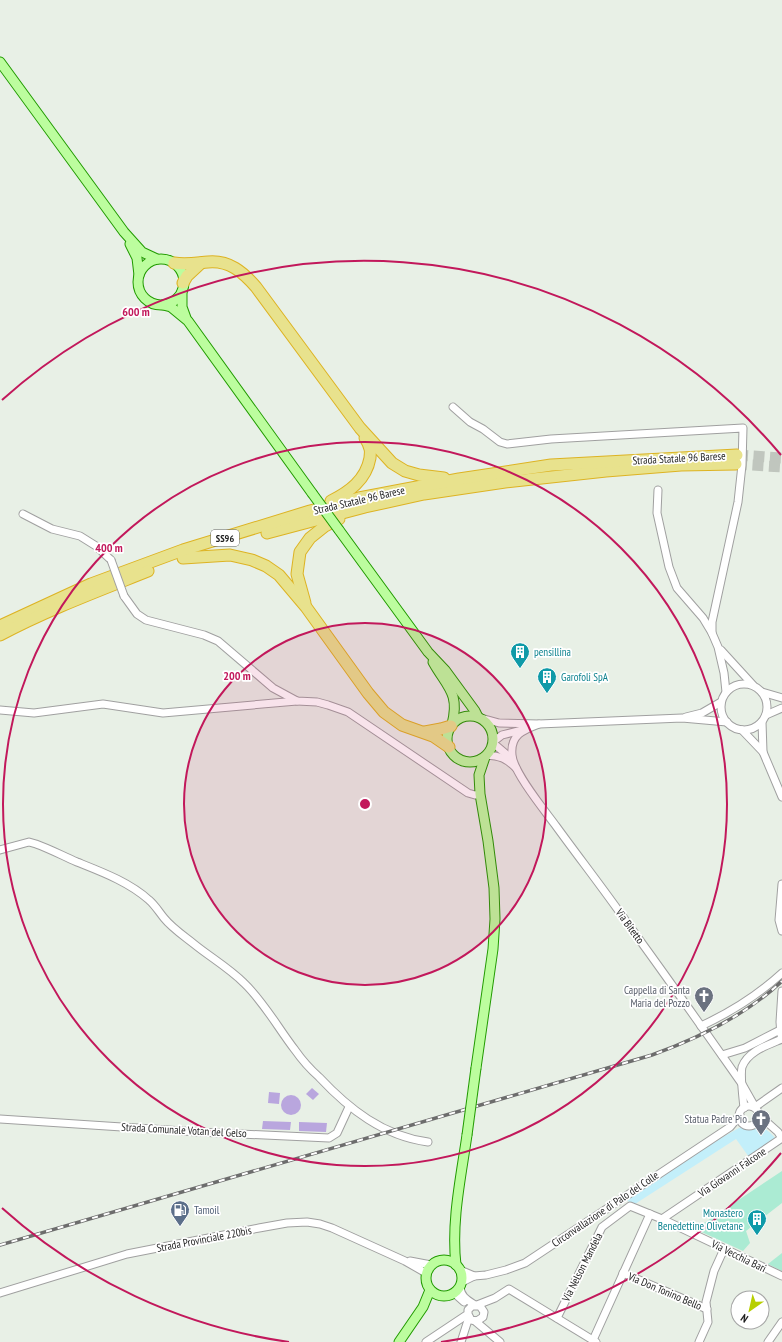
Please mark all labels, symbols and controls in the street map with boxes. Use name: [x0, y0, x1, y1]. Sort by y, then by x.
text: 600 m: [122, 304, 150, 319]
street label: Strada Statale 96 Barese: [632, 449, 726, 467]
street label: Strada Statale 96 Barese: [312, 483, 406, 517]
road number: SS96: [211, 530, 239, 546]
text: 400 m: [95, 540, 123, 555]
building icon: pensillina: [509, 641, 531, 669]
place label: pensillina: [534, 645, 571, 659]
building icon: Garofoli SpA: [536, 666, 558, 694]
text: 200 m: [223, 668, 251, 683]
place label: Garofoli SpA: [561, 670, 609, 684]
centre of rings: [358, 797, 372, 811]
street label: Via Bitetto: [612, 905, 648, 946]
place label: Cappella di Santa Maria del Pozzo: [624, 983, 690, 1010]
church icon: Cappella di Santa Maria del Pozzo: [693, 985, 715, 1013]
church icon: Statua Padre Pio: [750, 1108, 772, 1136]
place label: Statua Padre Pio: [685, 1112, 747, 1126]
street label: Strada Comunale Votan del Gelso: [121, 1120, 247, 1140]
street label: Via Giovanni Falcone: [694, 1144, 769, 1200]
street label: Circonvallazione di Palo del Colle: [549, 1168, 662, 1250]
fuel station icon: Tamoil: [169, 1199, 191, 1227]
place label: Tamoil: [194, 1203, 220, 1217]
place label: Monastero Benedettine Olivetane: [658, 1206, 743, 1233]
building icon: Monastero Benedettine Olivetane: [746, 1208, 768, 1236]
street label: Strada Provinciale 220bis: [155, 1223, 253, 1255]
street label: Via Nelson Mandela: [558, 1230, 605, 1305]
street label: Via Vecchia Bari: [708, 1236, 769, 1275]
street label: Via Don Tonino Bello: [625, 1269, 704, 1313]
north arrow: [730, 1290, 770, 1330]
text: N: [738, 1311, 751, 1326]

